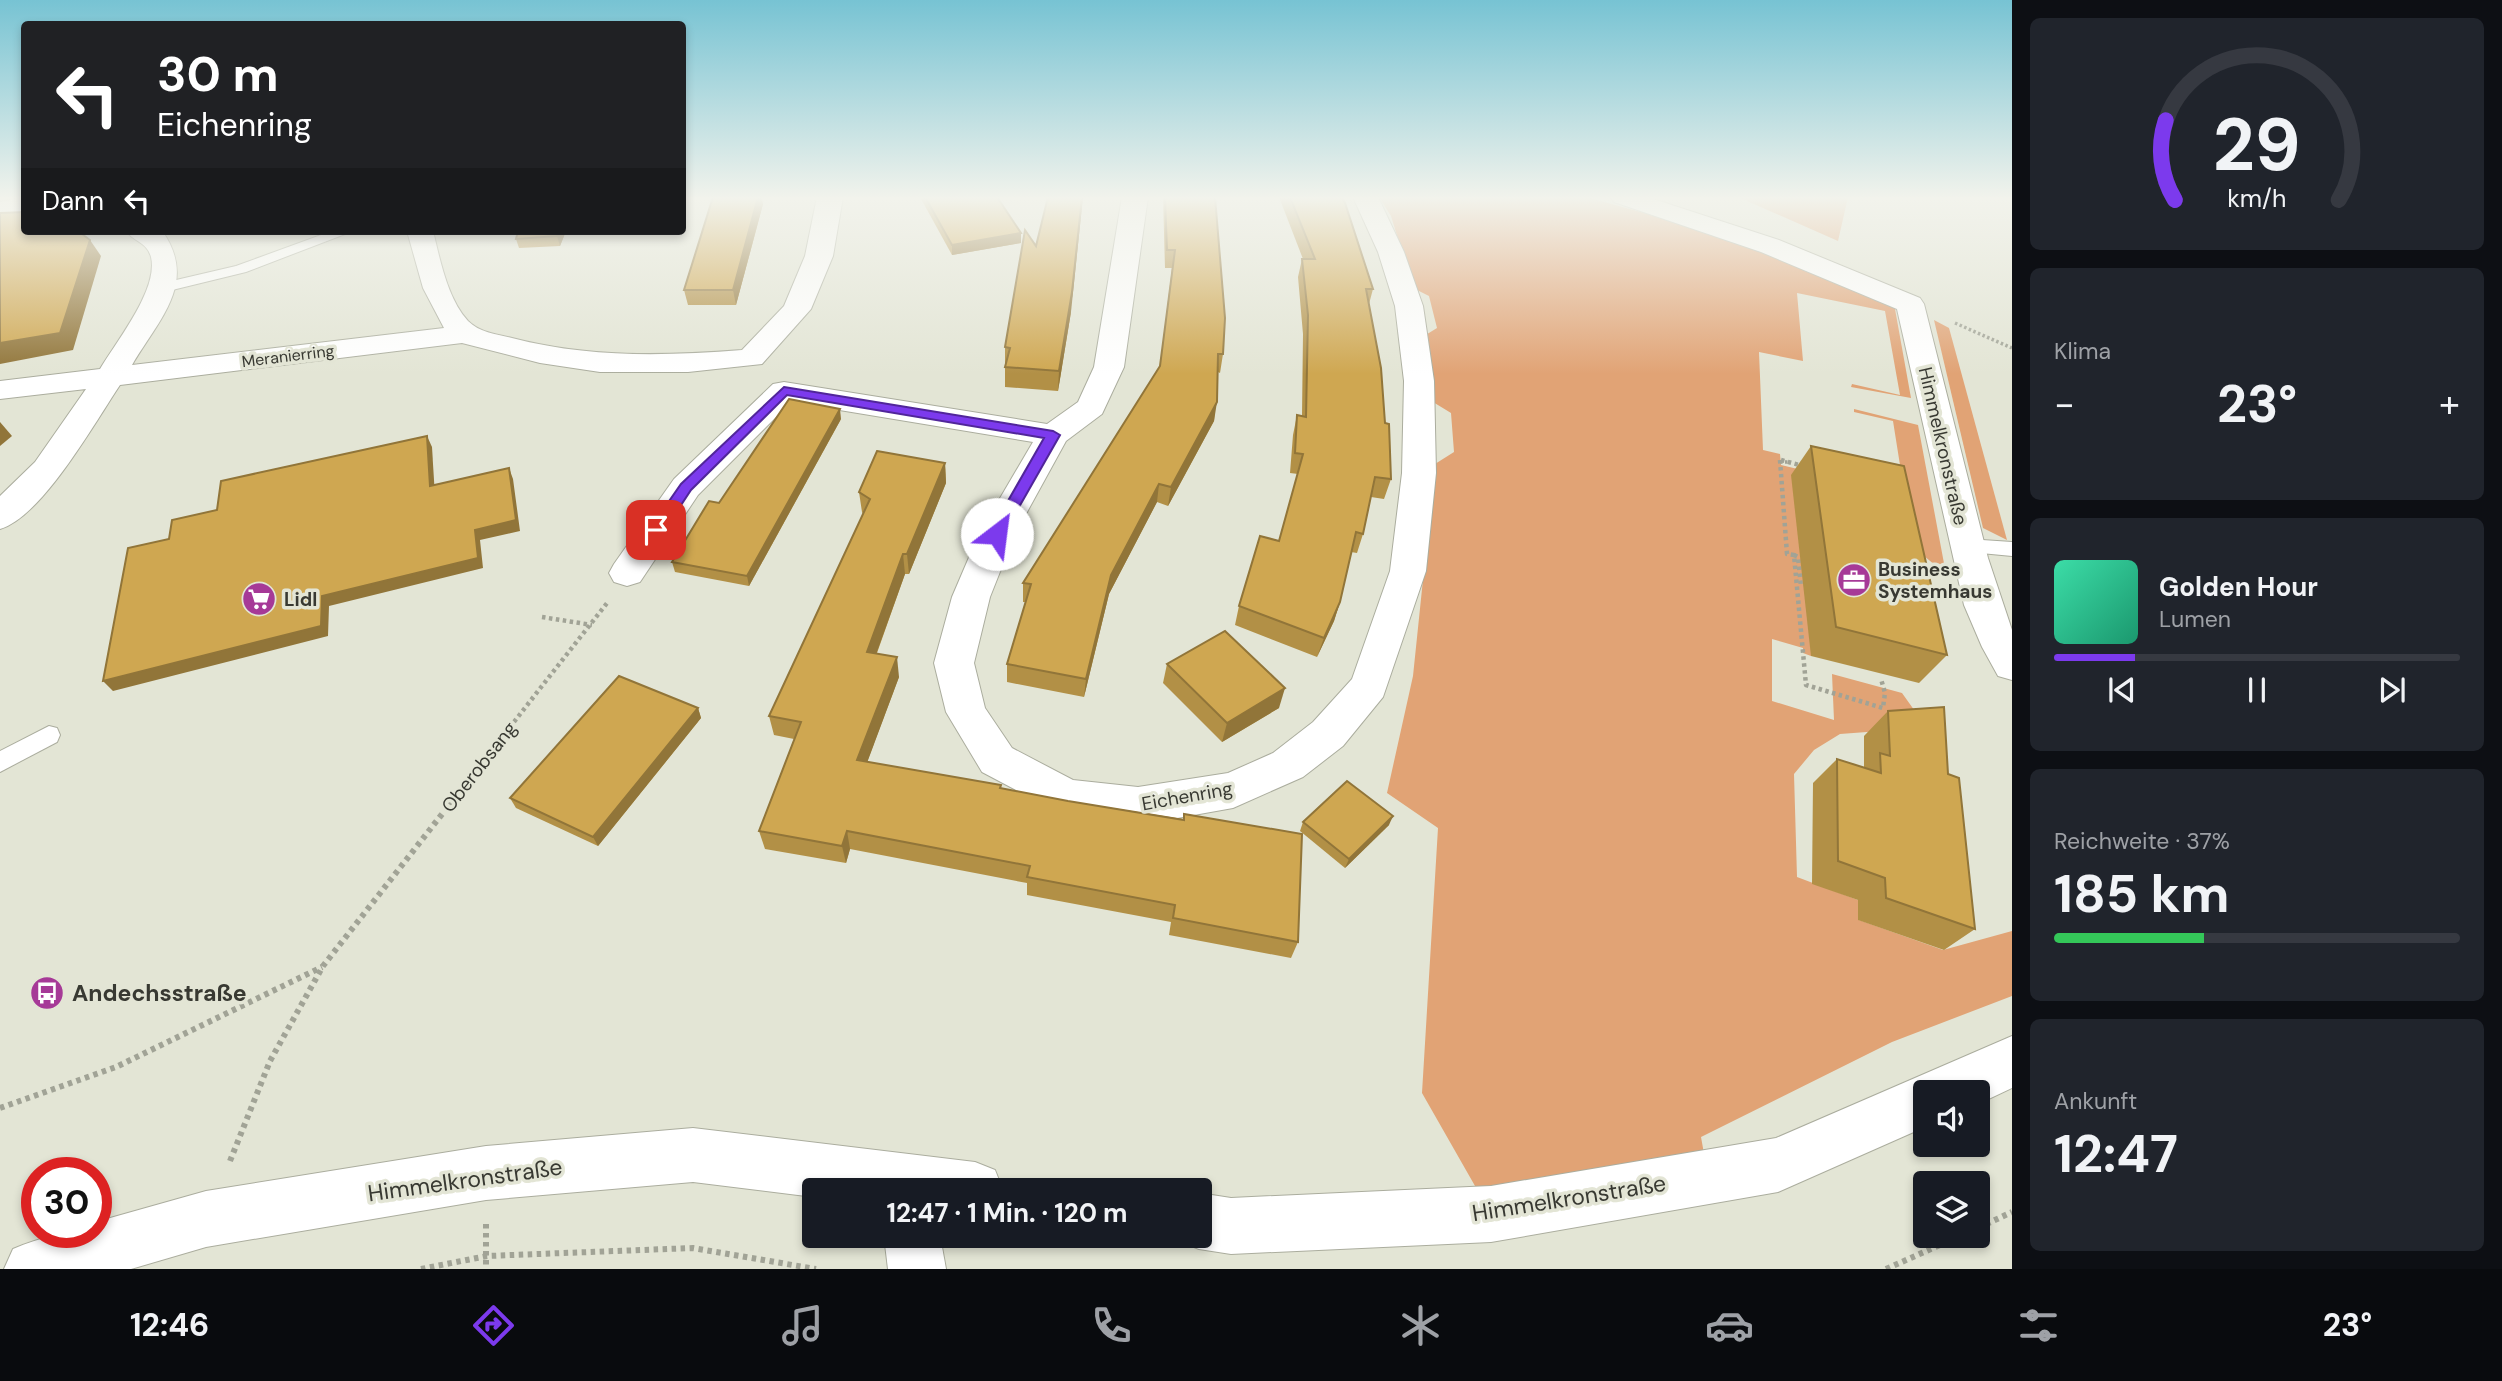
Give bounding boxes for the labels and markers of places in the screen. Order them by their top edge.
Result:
pin [626,500,686,560]
place label: Business Systemhaus [1878,557,1992,604]
office icon: Business Systemhaus [1835,561,1873,599]
supermarket icon: Lidl [240,580,278,618]
place label: Lidl [284,587,317,612]
bus stop icon: Andechsstraße [28,974,66,1012]
place label: Andechsstraße [72,978,247,1008]

